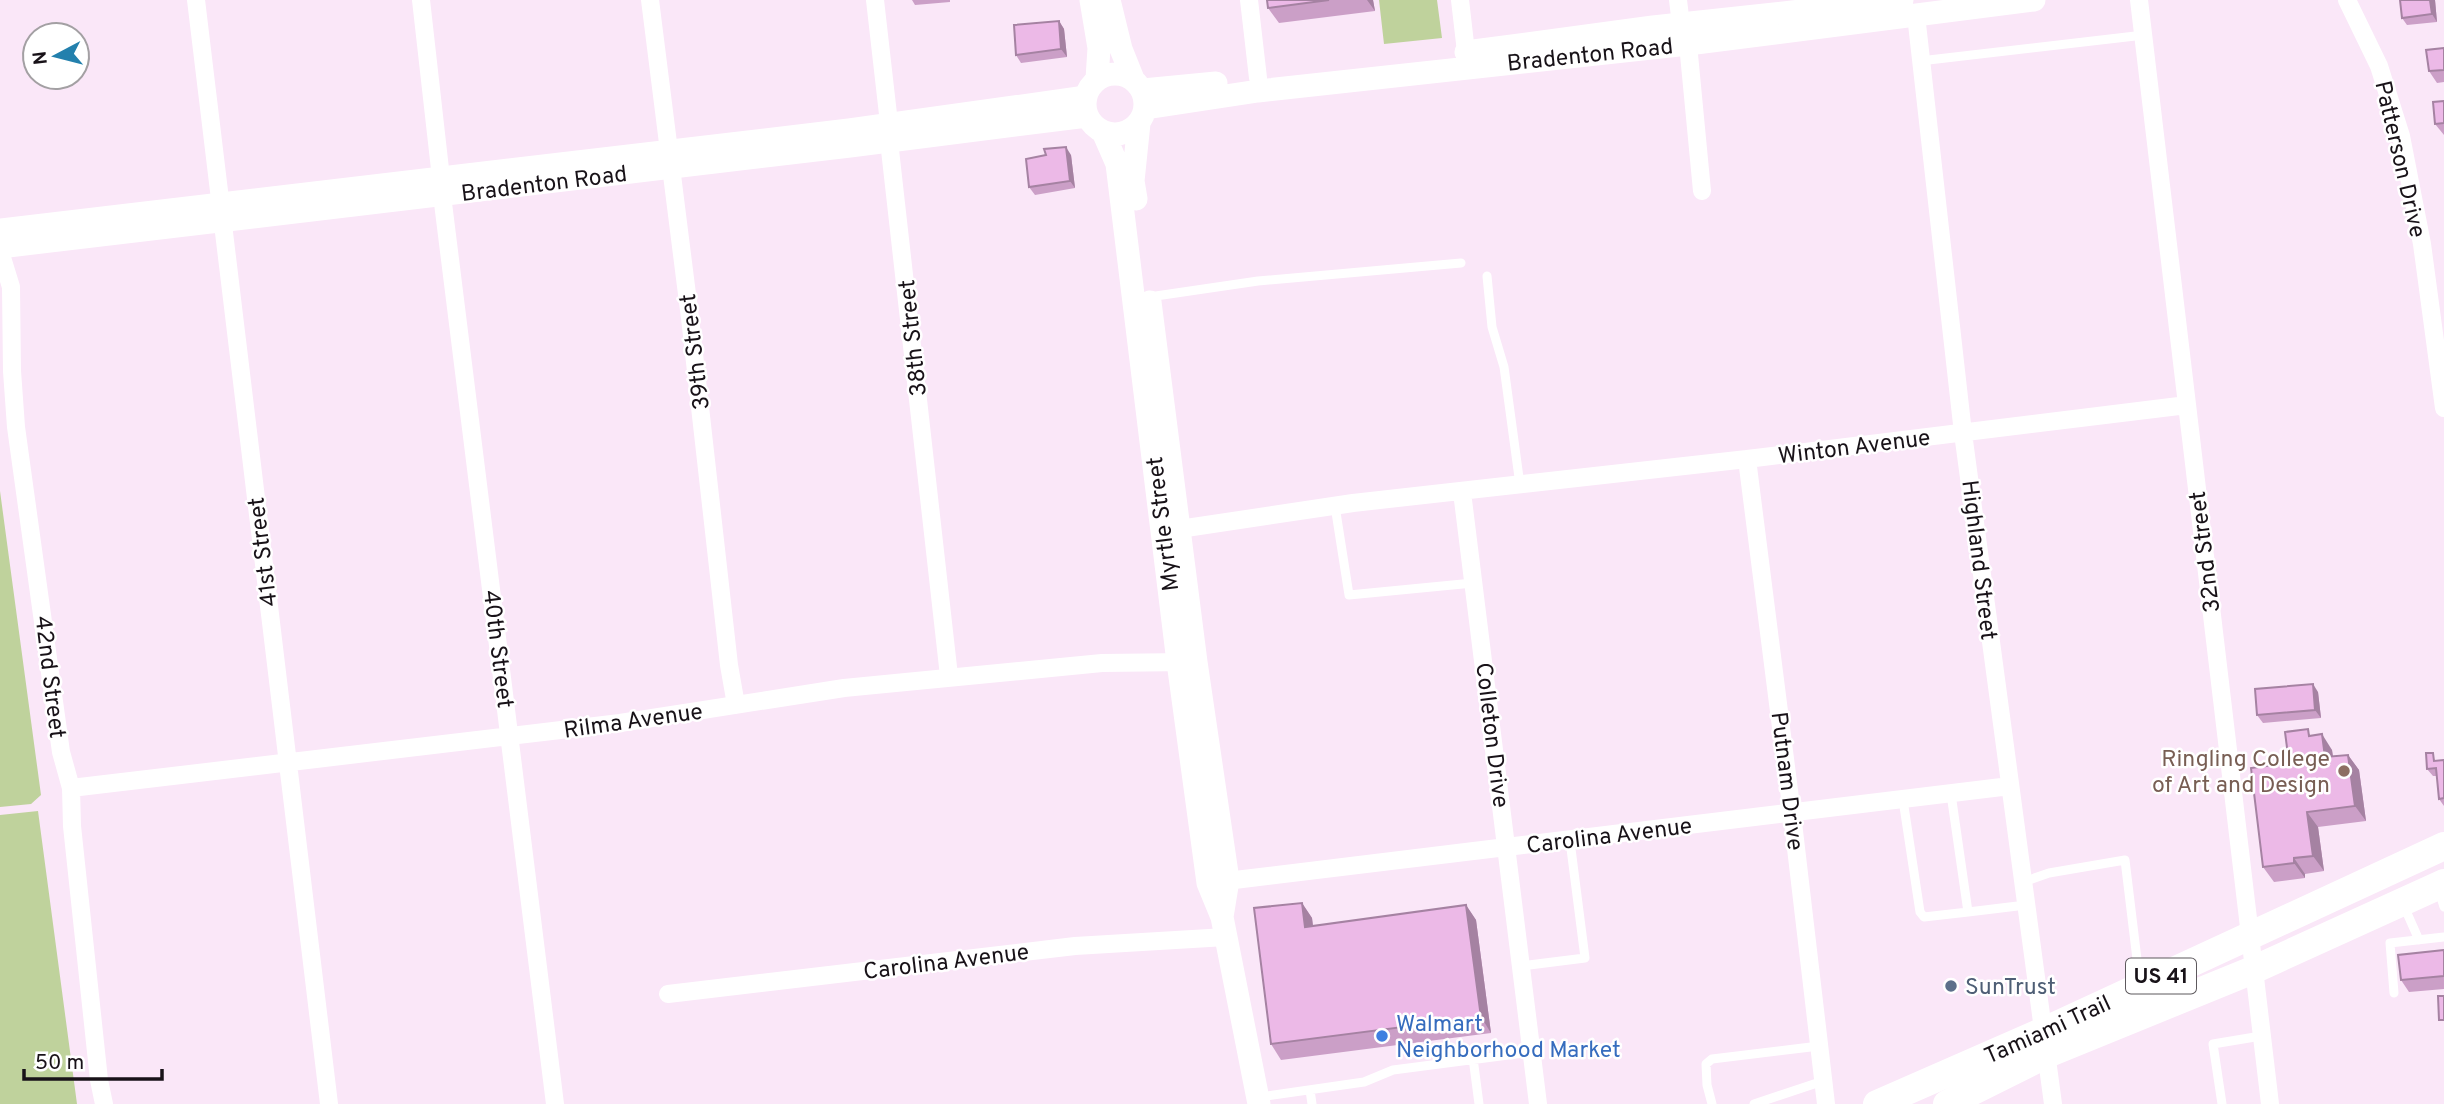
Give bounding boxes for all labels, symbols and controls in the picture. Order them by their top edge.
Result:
north arrow [21,21,91,91]
street label: Bradenton Road [1506,33,1675,80]
text: N [28,50,54,66]
street label: Patterson Drive [2366,78,2431,241]
street label: Bradenton Road [460,161,629,210]
street label: 38th Street [894,278,935,398]
street label: 39th Street [675,292,718,412]
street label: Winton Avenue [1776,425,1932,472]
street label: Myrtle Street [1142,455,1187,593]
street label: Highland Street [1953,479,2002,642]
street label: 32nd Street [2185,489,2228,614]
street label: 41st Street [243,495,286,608]
street label: 40th Street [475,588,518,710]
street label: 42nd Street [27,614,70,740]
street label: Colleton Drive [1467,661,1514,810]
street label: Rilma Avenue [562,698,705,747]
street label: Putnam Drive [1763,710,1808,852]
place label: Ringling College of Art and Design [2152,746,2330,801]
marker: Ringling College of Art and Design [2336,763,2352,779]
street label: Carolina Avenue [1525,813,1694,862]
street label: Carolina Avenue [862,939,1031,988]
road number: US 41 [2126,958,2196,993]
place label: SunTrust [1965,974,2056,1003]
marker: SunTrust [1943,978,1959,994]
street label: Tamiami Trail [1980,990,2116,1072]
place label: Walmart Neighborhood Market [1396,1011,1621,1066]
marker: Walmart Neighborhood Market [1374,1028,1390,1044]
scale bar [24,1038,163,1082]
text: 50 m [35,1050,84,1077]

